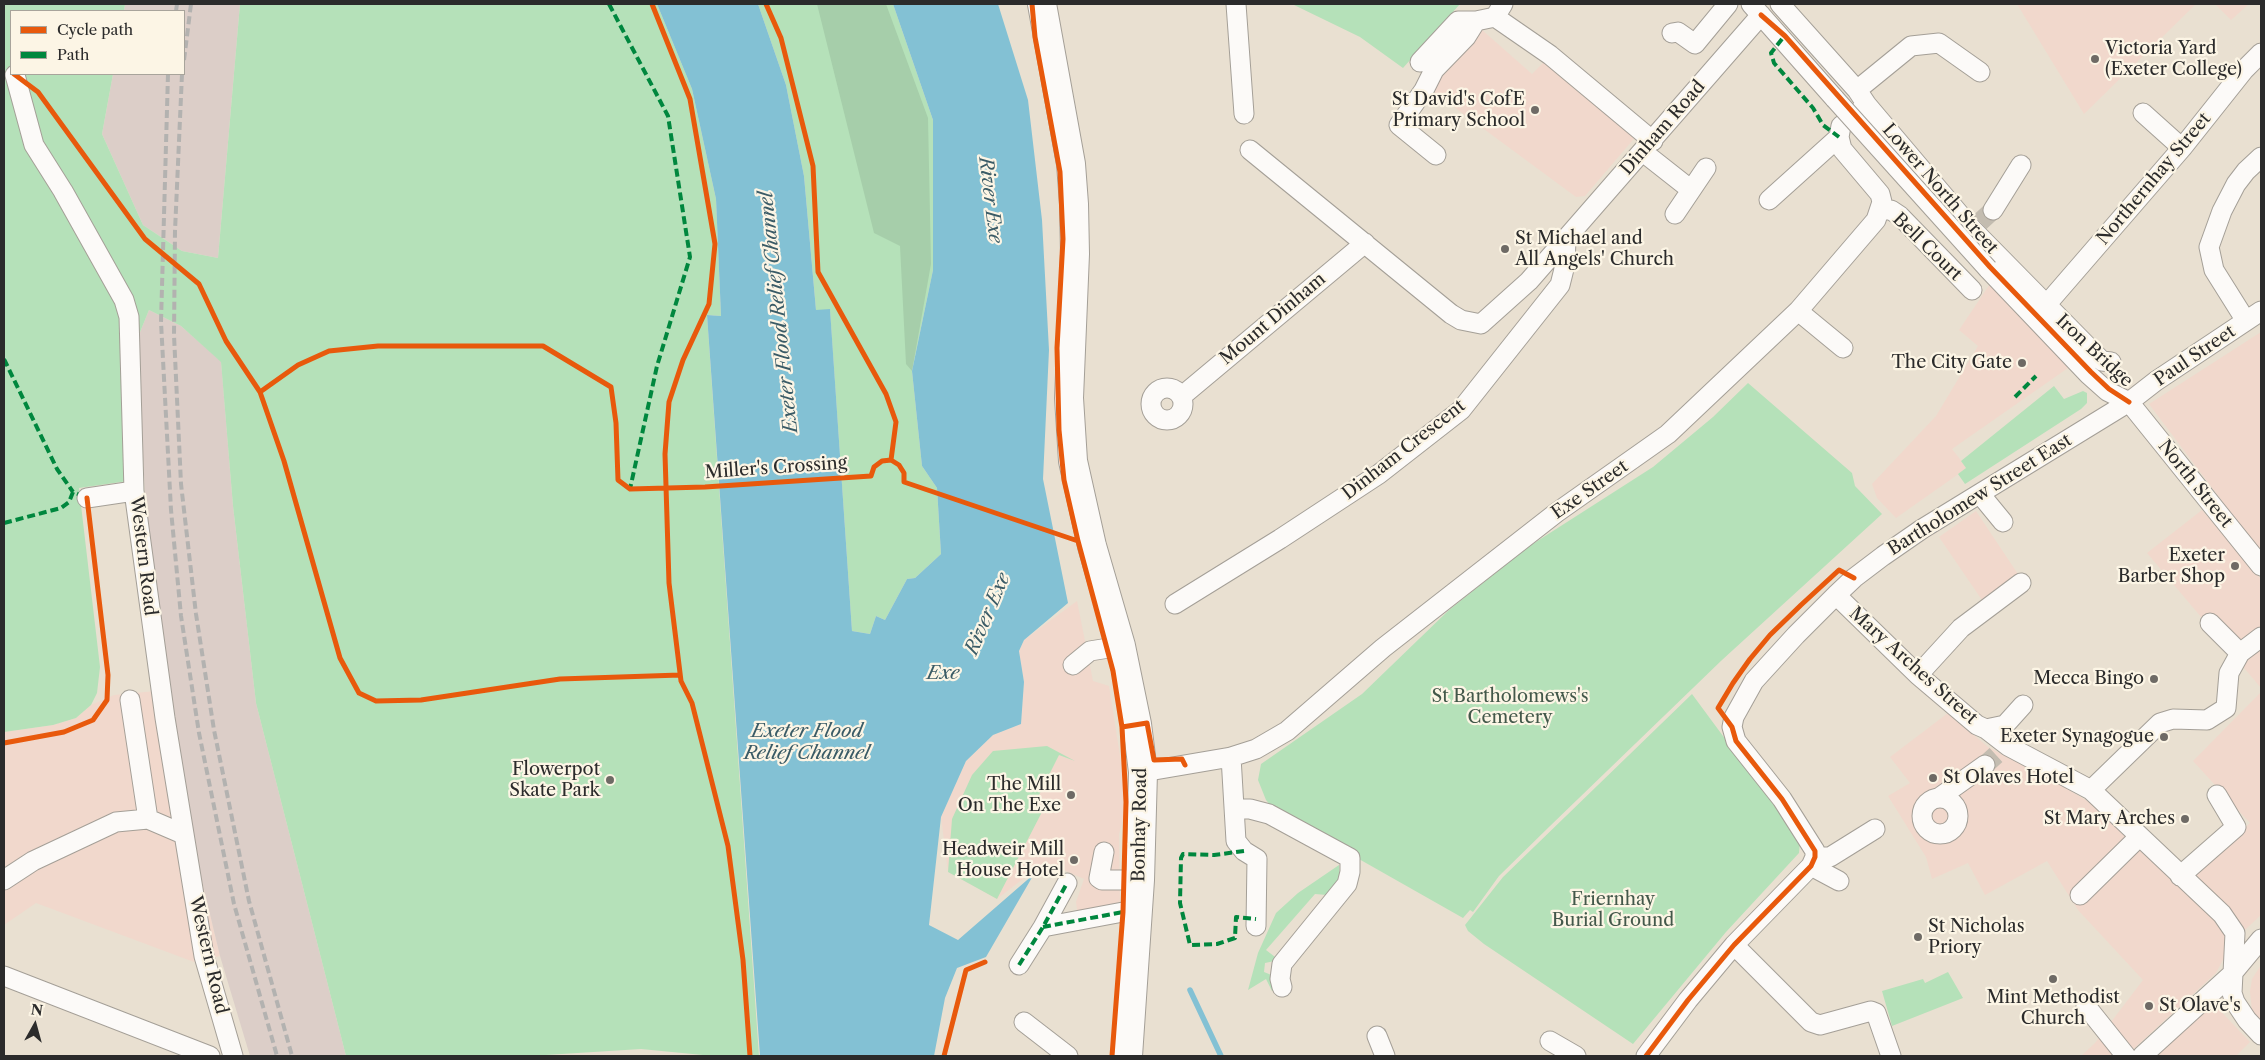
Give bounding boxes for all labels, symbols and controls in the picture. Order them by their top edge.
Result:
legend [10,10,185,75]
text: Cycle path [57,20,133,39]
place label: Victoria Yard (Exeter College) [2105,38,2242,80]
text: Path [57,45,89,64]
marker: Victoria Yard (Exeter College) [2089,53,2101,65]
street label: Dinham Road [1616,76,1710,180]
place label: St David's CofE Primary School [1392,89,1525,132]
marker: St David's CofE Primary School [1529,104,1541,116]
street label: Northernhay Street [2092,109,2216,249]
street label: Lower North Street [1878,119,2002,259]
water label: River Exe [973,156,1007,244]
water label: Exeter Flood Relief Channel [755,190,803,434]
street label: Bell Court [1888,209,1966,285]
place label: St Michael and All Angels' Church [1515,228,1674,270]
marker: St Michael and All Angels' Church [1499,243,1511,255]
street label: Mount Dinham [1216,269,1330,369]
street label: Iron Bridge [2051,310,2137,392]
street label: Paul Street [2150,321,2240,391]
place label: The City Gate [1891,352,2012,374]
marker: The City Gate [2016,357,2028,369]
street label: Dinham Crescent [1338,395,1470,505]
street label: Bartholomew Street East [1884,429,2076,561]
street label: North Street [2153,436,2237,532]
street label: Miller's Crossing [704,452,848,484]
street label: Exe Street [1548,456,1632,524]
street label: Western Road [125,495,161,617]
place label: Exeter Barber Shop [2118,545,2225,588]
marker: Exeter Barber Shop [2229,560,2241,572]
water label: River Exe [961,570,1015,658]
street label: Mary Arches Street [1844,603,1982,729]
water label: Exe [927,663,959,685]
place label: Mecca Bingo [2033,668,2144,690]
marker: Mecca Bingo [2148,673,2160,685]
park label: St Bartholomews's Cemetery [1431,686,1589,729]
water label: Exeter Flood Relief Channel [744,721,870,765]
place label: Exeter Synagogue [2000,726,2154,748]
marker: Exeter Synagogue [2158,731,2170,743]
place label: Flowerpot Skate Park [509,759,600,802]
place label: St Olaves Hotel [1943,767,2074,789]
street label: Bonhay Road [1128,768,1152,882]
marker: St Olaves Hotel [1927,772,1939,784]
marker: Flowerpot Skate Park [604,774,616,786]
place label: The Mill On The Exe [958,774,1061,816]
marker: The Mill On The Exe [1065,789,1077,801]
place label: St Mary Arches [2044,808,2175,830]
marker: St Mary Arches [2179,813,2191,825]
place label: Headweir Mill House Hotel [942,839,1064,882]
marker: Headweir Mill House Hotel [1068,854,1080,866]
park label: Friernhay Burial Ground [1552,889,1674,932]
street label: Western Road [184,894,232,1016]
place label: St Nicholas Priory [1928,916,2025,959]
marker: St Nicholas Priory [1912,931,1924,943]
marker: Mint Methodist Church [2047,973,2059,985]
place label: Mint Methodist Church [1986,987,2120,1030]
place label: St Olave's [2159,995,2241,1017]
north arrow [10,1000,60,1050]
text: N [30,1000,44,1020]
marker: St Olave's [2143,1000,2155,1012]

